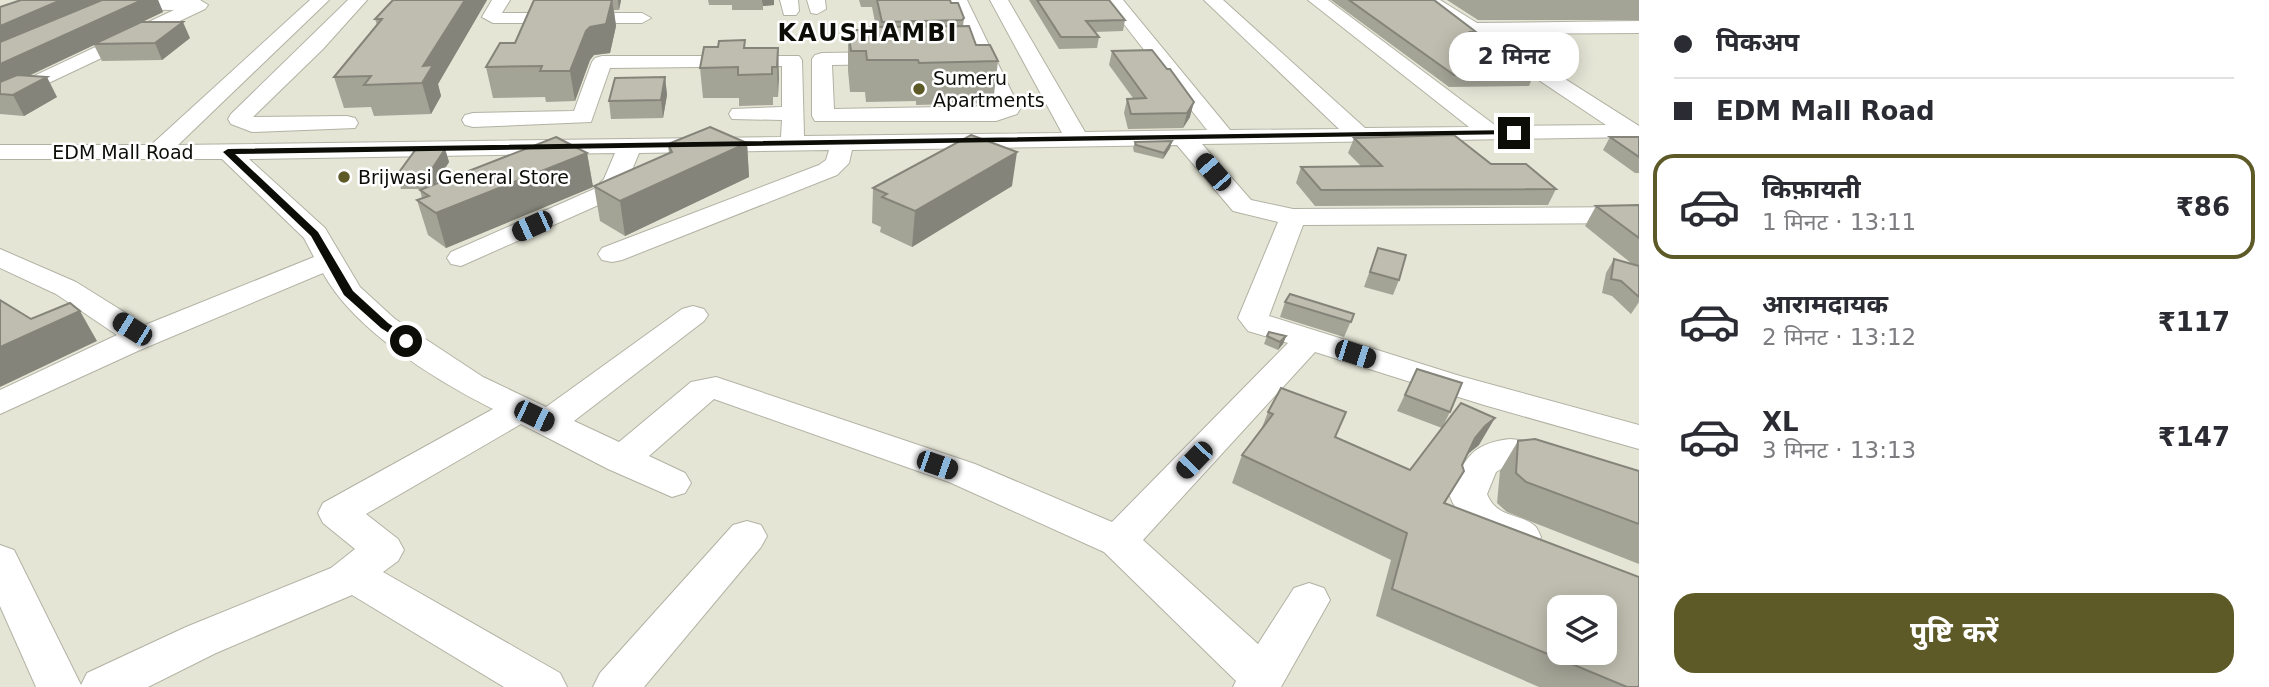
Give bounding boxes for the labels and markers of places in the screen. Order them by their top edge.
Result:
place label: Sumeru Apartments [933,67,1045,111]
marker: Sumeru Apartments [911,81,927,97]
place label: Brijwasi General Store [358,166,569,188]
marker: Brijwasi General Store [336,169,352,185]

